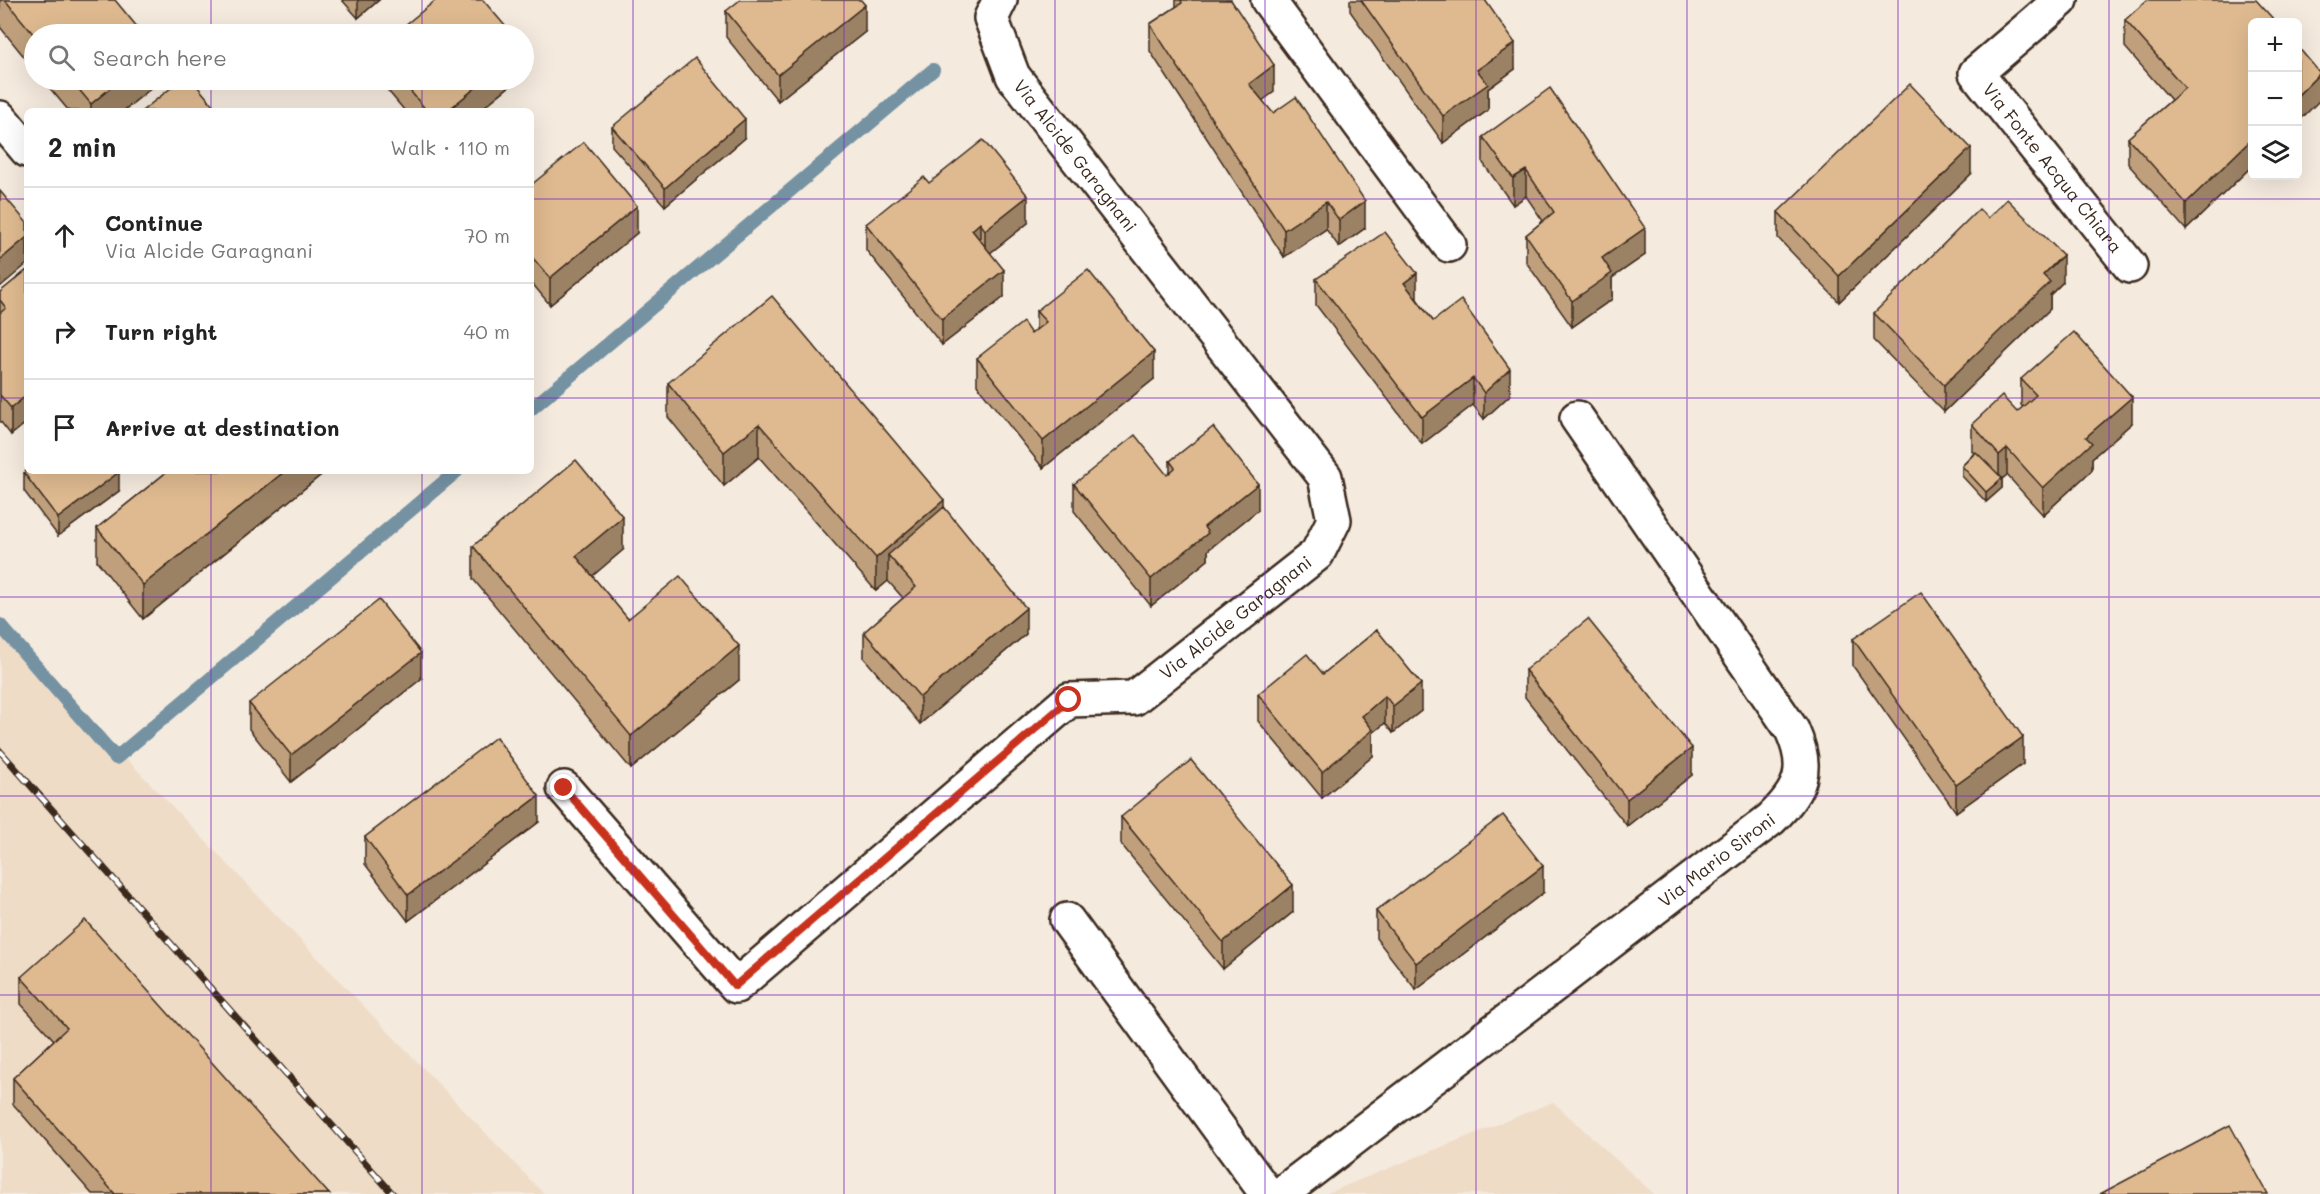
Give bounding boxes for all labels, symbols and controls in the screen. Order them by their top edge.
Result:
map controls [2248,18,2302,180]
button: + [2248,18,2302,72]
search box [24,24,534,90]
icon: search [45,41,78,74]
text: Search here [93,43,227,72]
button: − [2248,72,2302,126]
street label: Via Alcide Garagnani [1009,74,1143,237]
street label: Via Fonte Acqua Chiara [1978,78,2128,258]
button: layers [2248,126,2302,180]
text: 2 min [48,130,116,164]
text: Walk · 110 m [390,134,510,160]
text: Continue [105,208,203,237]
icon: ahead [48,219,81,252]
text: 70 m [464,222,510,248]
text: Via Alcide Garagnani [105,237,313,263]
icon: right [48,315,81,348]
text: Turn right [105,317,217,346]
text: 40 m [464,318,510,344]
icon: arrive [48,411,81,444]
text: Arrive at destination [105,413,340,442]
street label: Via Alcide Garagnani [1154,550,1316,684]
route start [1055,686,1081,712]
route end [550,774,576,800]
street label: Via Mario Sironi [1653,807,1780,912]

